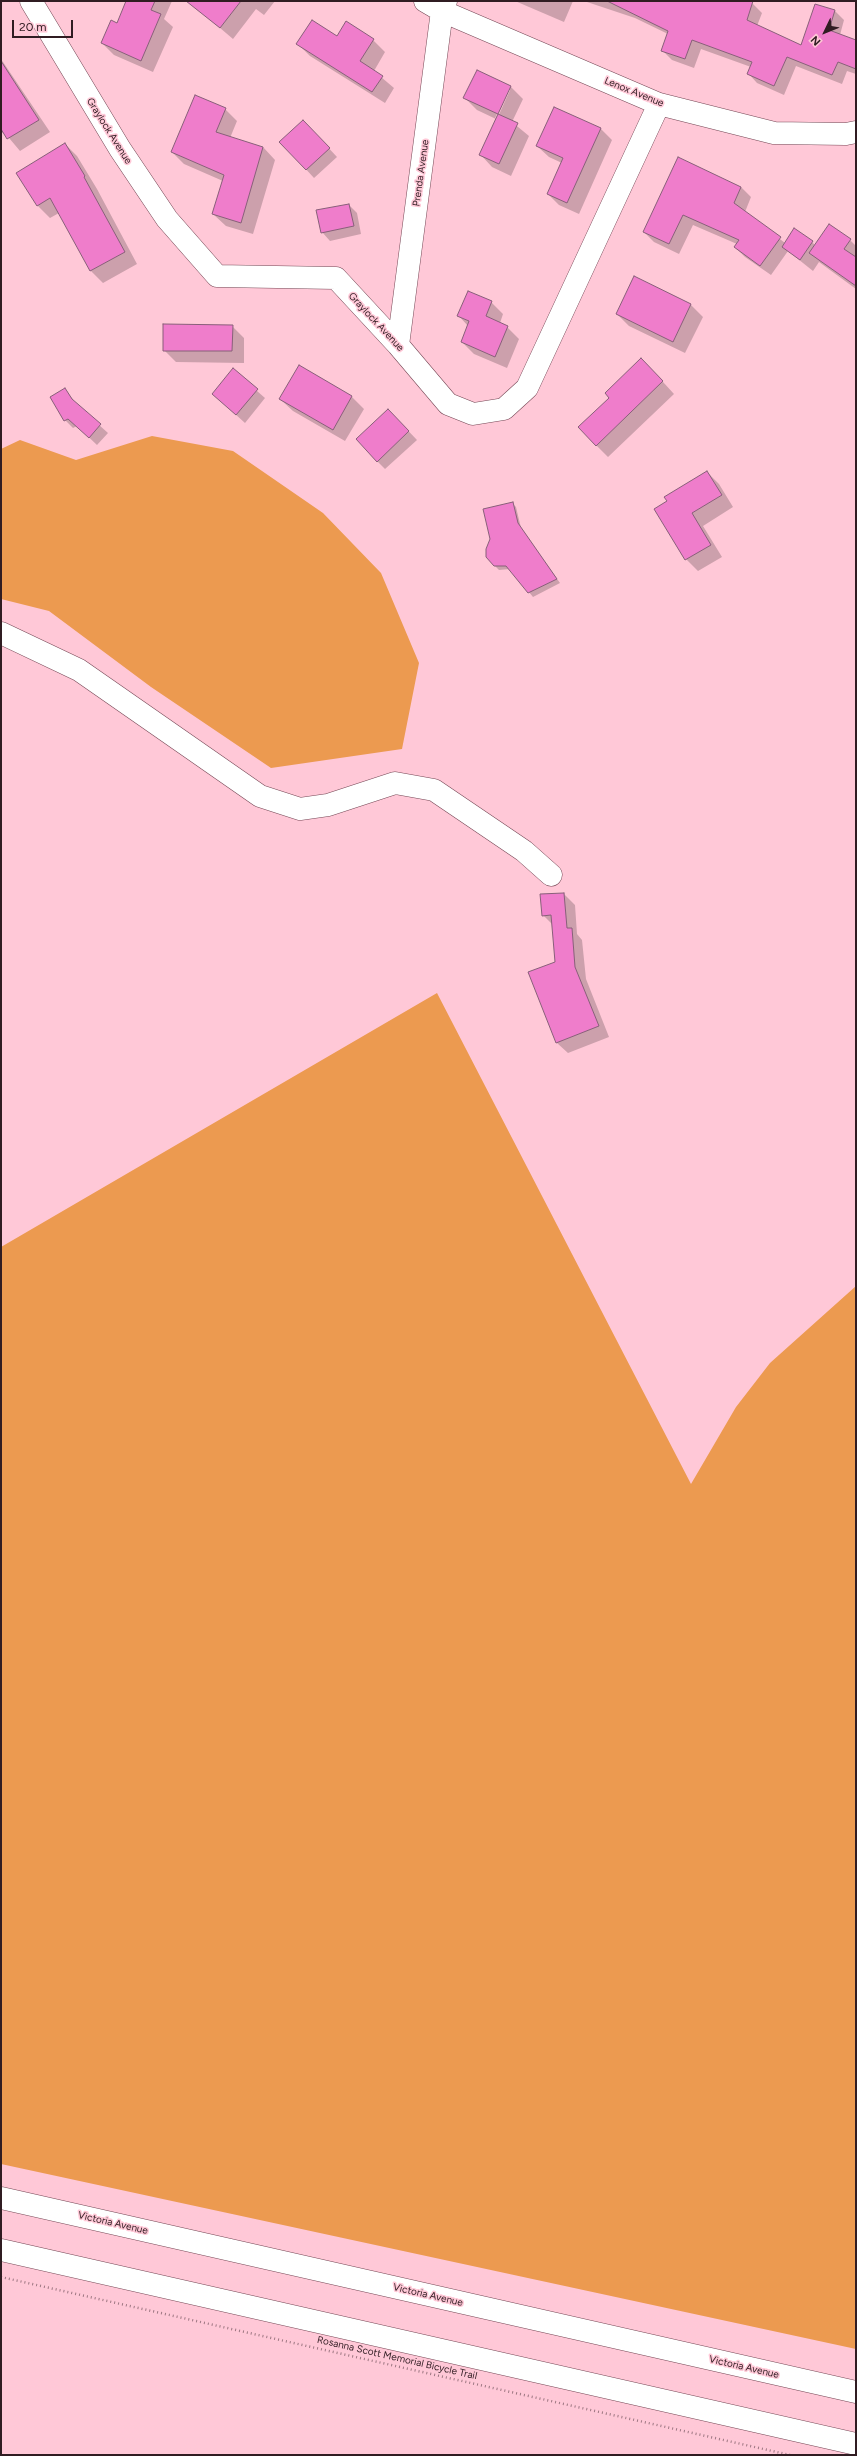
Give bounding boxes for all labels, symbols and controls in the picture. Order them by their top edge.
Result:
scale bar [14,12,75,38]
north arrow [805,12,845,52]
text: 20 m [19,20,47,34]
text: N [808,33,824,48]
street label: Lenox Avenue [603,75,665,109]
street label: Graylock Avenue [84,96,134,166]
street label: Prenda Avenue [410,139,432,207]
street label: Graylock Avenue [346,290,406,354]
street label: Victoria Avenue [77,2209,149,2237]
street label: Victoria Avenue [392,2281,464,2309]
street label: Rosanna Scott Memorial Bicycle Trail [316,2334,478,2382]
street label: Victoria Avenue [708,2353,780,2381]

